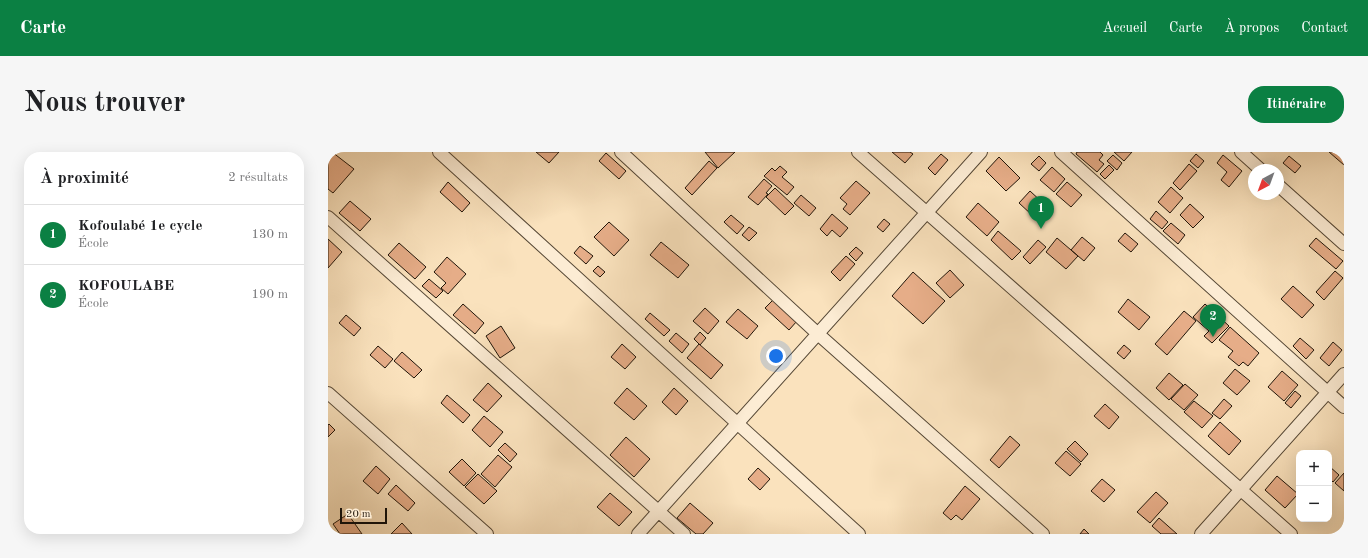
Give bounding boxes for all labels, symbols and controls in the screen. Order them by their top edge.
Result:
text: Carte [20,19,66,38]
text: Accueil [1103,21,1147,35]
text: Carte [1169,21,1202,35]
text: À propos [1224,21,1279,35]
text: Contact [1301,21,1348,35]
button: Itinéraire [1248,86,1344,123]
text: Nous trouver [24,90,185,118]
north arrow [1248,164,1284,200]
text: À proximité [40,170,129,187]
text: 2 résultats [228,171,288,184]
pin: 1 [1028,196,1054,229]
text: Kofoulabé 1e cycle [78,219,202,234]
text: 1 [49,228,57,241]
text: 130 m [251,228,288,241]
text: École [78,237,109,250]
text: KOFOULABE [78,279,174,294]
text: 2 [49,288,57,301]
text: 190 m [251,288,288,301]
text: École [78,297,109,310]
pin: 2 [1200,304,1226,337]
your location [766,346,786,366]
map controls [1296,450,1332,522]
button: + [1296,450,1332,486]
button: − [1296,486,1332,522]
scale bar [340,506,387,525]
text: 20 m [346,509,371,520]

